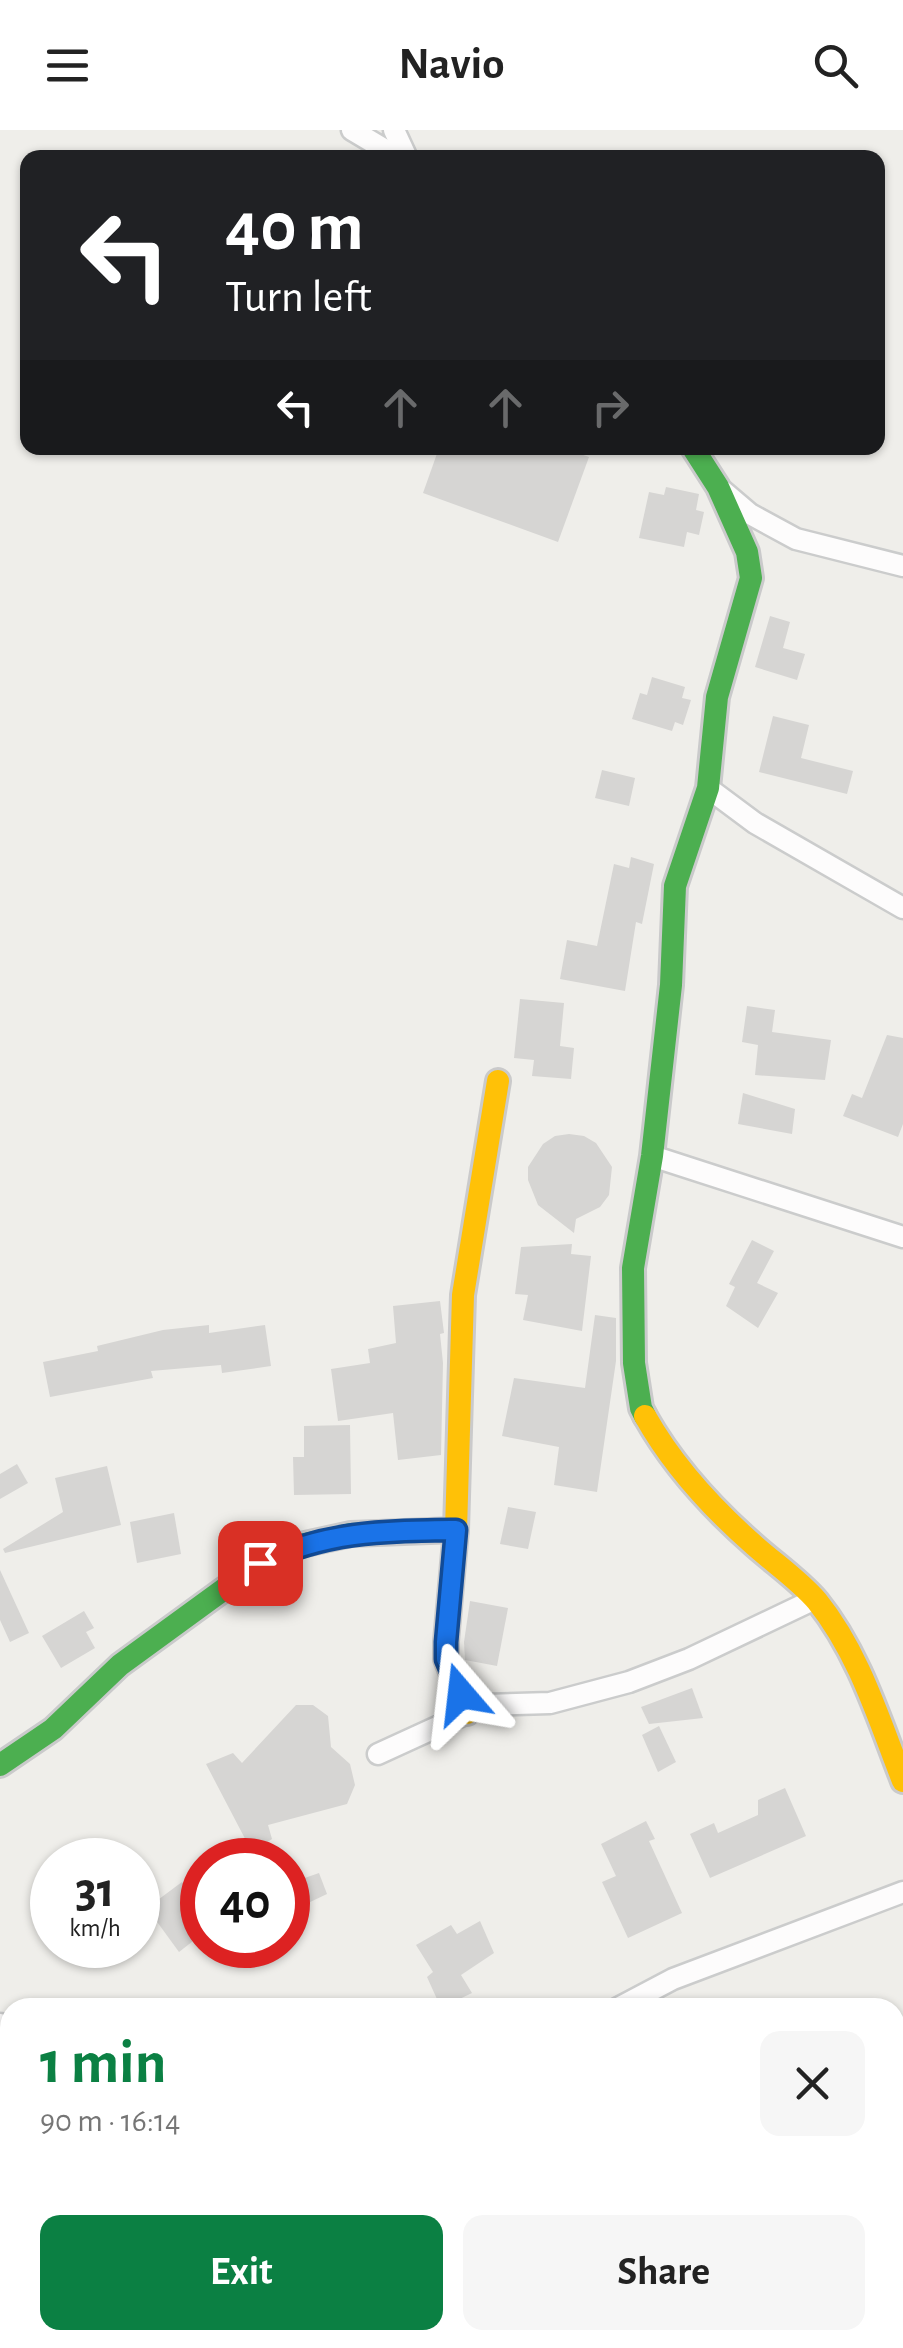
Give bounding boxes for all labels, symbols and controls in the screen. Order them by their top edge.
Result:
icon: menu [40,38,95,93]
icon: search [808,38,863,93]
text: Navio [399,42,504,87]
icon: left [60,190,190,320]
text: 40 m [225,193,364,263]
text: Turn left [225,275,372,320]
icon: left [268,380,323,435]
icon: ahead [373,380,428,435]
icon: ahead [478,380,533,435]
icon: right [583,380,638,435]
pin [218,1521,303,1606]
icon: arrive [233,1536,288,1591]
position arrow [409,1642,513,1746]
speed limit sign: 40 [180,1838,310,1968]
text: 31 [75,1866,115,1916]
text: km/h [69,1916,121,1941]
button: close [760,2031,865,2136]
text: 1 min [40,2034,166,2094]
text: 90 m · 16:14 [40,2105,180,2137]
button: Exit [40,2215,443,2330]
button: Share [463,2215,865,2330]

